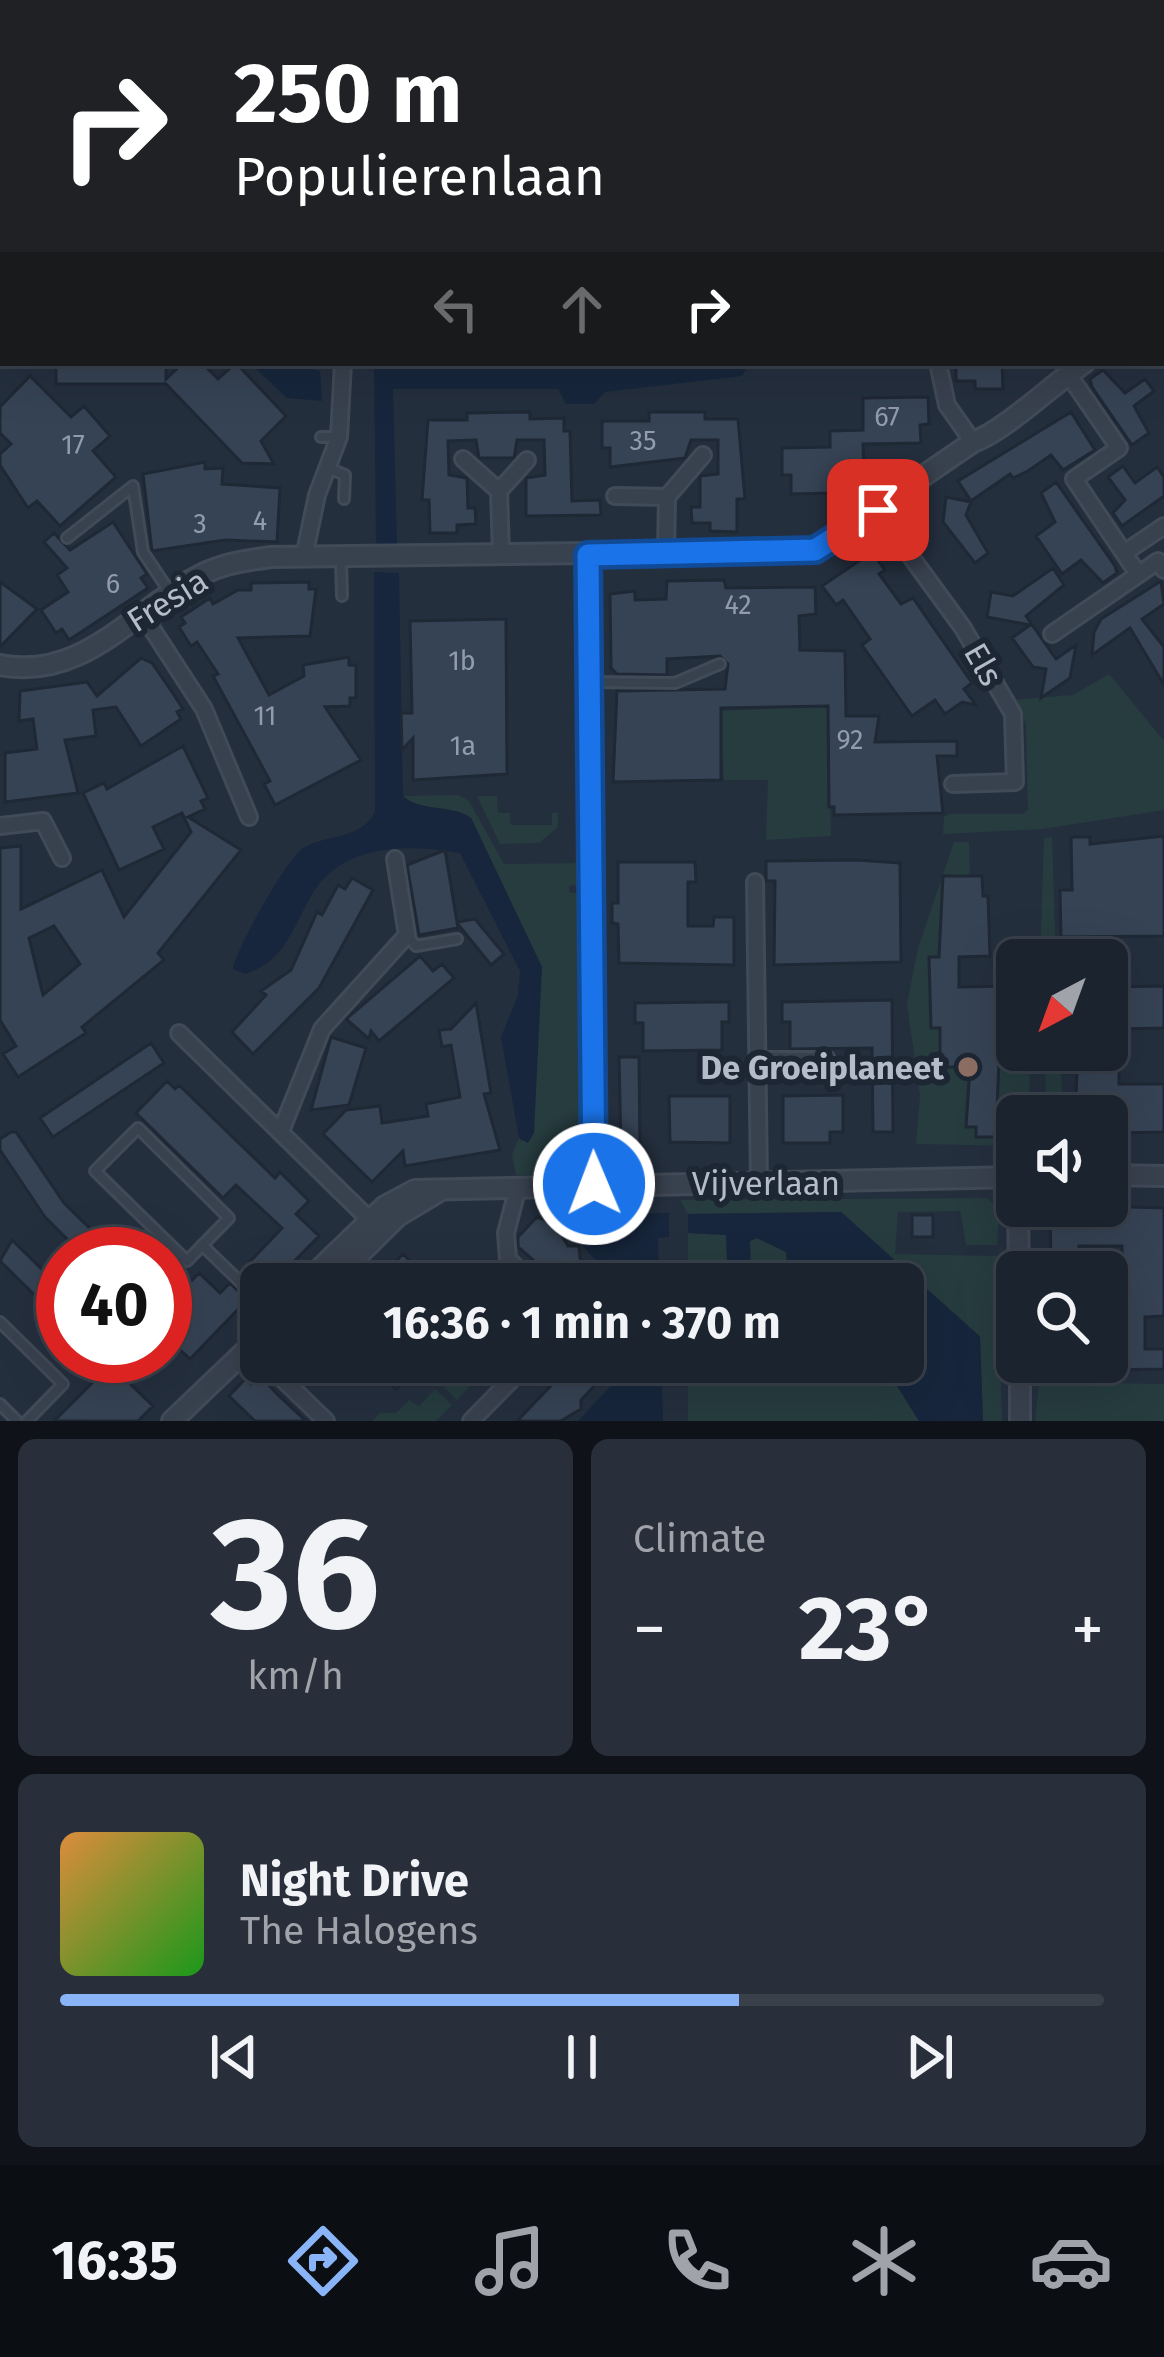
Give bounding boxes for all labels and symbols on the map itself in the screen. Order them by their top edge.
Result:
house number: 67 [874,401,900,433]
house number: 35 [630,425,657,457]
house number: 17 [61,429,85,461]
pin [827,459,929,561]
house number: 4 [253,505,267,537]
house number: 3 [193,508,207,540]
street label: Fresia [120,561,215,641]
house number: 6 [106,568,120,600]
house number: 42 [724,589,752,621]
street label: Els [955,636,1011,693]
house number: 1b [448,645,476,677]
house number: 11 [253,700,277,732]
house number: 92 [837,724,863,756]
house number: 1a [450,730,476,762]
north arrow [996,939,1128,1071]
place label: De Groeiplaneet [701,1048,945,1088]
marker: De Groeiplaneet [955,1054,981,1080]
position arrow [531,1121,657,1247]
street label: Vijverlaan [692,1164,840,1204]
speed limit sign: 40 [36,1227,192,1383]

